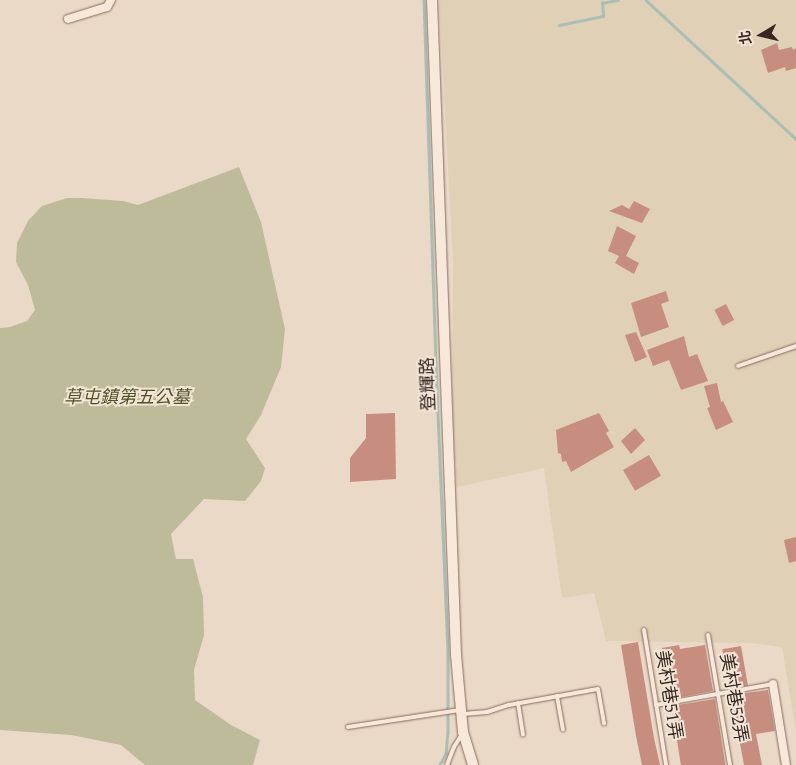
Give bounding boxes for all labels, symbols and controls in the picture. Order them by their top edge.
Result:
north arrow [736,10,786,60]
text: 北 [734,29,757,46]
street label: 登輝路 [417,357,441,411]
park label: 草屯鎮第五公墓 [64,387,190,409]
street label: 美村巷51弄 [650,649,686,741]
street label: 美村巷52弄 [715,652,751,744]

